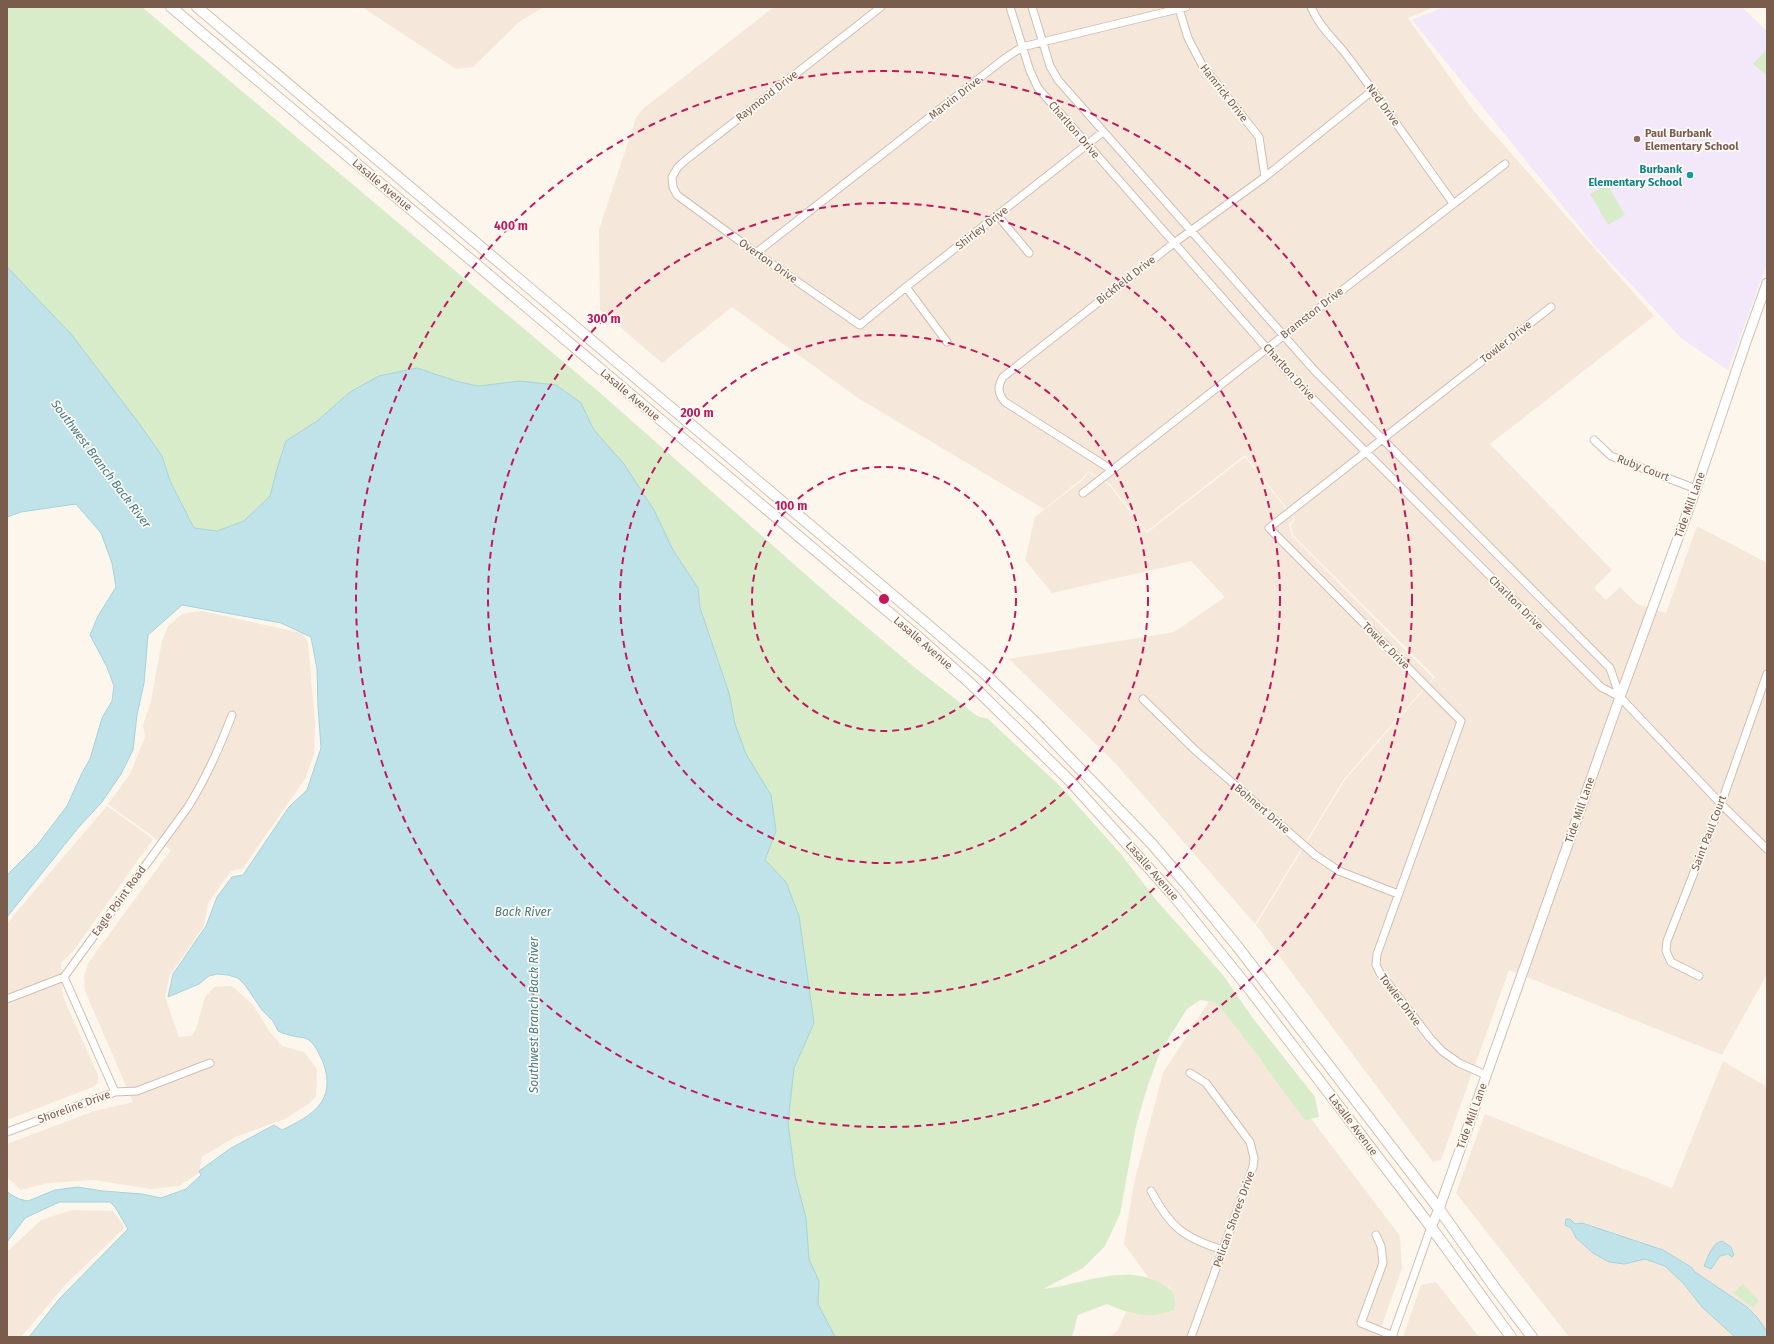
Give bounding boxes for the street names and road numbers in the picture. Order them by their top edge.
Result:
street label: Hamrick Drive [1197,61,1251,125]
street label: Raymond Drive [733,68,801,124]
street label: Marvin Drive [926,74,984,122]
street label: Ned Drive [1363,81,1403,129]
street label: Charlton Drive [1046,99,1102,161]
street label: Lasalle Avenue [349,156,415,214]
street label: Shirley Drive [953,203,1011,253]
street label: Overton Drive [736,236,800,286]
street label: Bickfield Drive [1094,253,1158,307]
street label: Bramston Drive [1278,284,1346,342]
street label: Towler Drive [1478,318,1534,366]
street label: Charlton Drive [1260,341,1318,403]
street label: Lasalle Avenue [597,366,663,424]
street label: Ruby Court [1615,452,1671,484]
street label: Tide Mill Lane [1672,470,1708,540]
street label: Charlton Drive [1486,573,1546,633]
street label: Lasalle Avenue [891,614,955,672]
street label: Towler Drive [1360,620,1412,672]
street label: Tide Mill Lane [1563,775,1597,845]
street label: Bohnert Drive [1232,781,1292,837]
street label: Saint Paul Court [1689,793,1729,873]
street label: Lasalle Avenue [1123,839,1181,903]
street label: Eagle Point Road [89,863,149,939]
street label: Towler Drive [1376,972,1424,1028]
street label: Tide Mill Lane [1454,1081,1490,1151]
street label: Shoreline Drive [36,1088,112,1126]
street label: Lasalle Avenue [1326,1092,1380,1158]
street label: Pelican Shores Drive [1211,1169,1257,1269]

